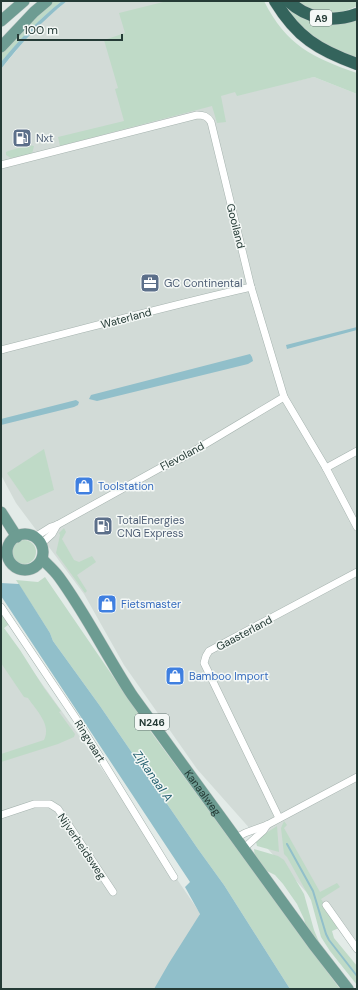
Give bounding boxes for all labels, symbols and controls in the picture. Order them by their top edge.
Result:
road number: A9 [310,10,332,26]
scale bar [18,16,122,42]
text: 100 m [24,22,58,38]
fuel station icon: Nxt [11,127,33,149]
place label: Nxt [36,131,53,145]
street label: Gooiland [224,202,248,250]
office icon: GC Continental [139,272,161,294]
place label: GC Continental [164,276,242,290]
street label: Waterland [99,304,153,332]
street label: Flevoland [157,438,207,473]
shop icon: Toolstation [73,475,95,497]
place label: Toolstation [98,479,154,493]
place label: TotalEnergies CNG Express [117,513,185,540]
fuel station icon: TotalEnergies CNG Express [92,515,114,537]
shop icon: Fietsmaster [96,593,118,615]
place label: Fietsmaster [121,597,181,611]
street label: Gaasterland [213,612,275,654]
shop icon: Bamboo Import [164,665,186,687]
place label: Bamboo Import [189,669,268,683]
road number: N246 [135,714,169,730]
street label: Ringvaart [71,717,109,765]
water label: Zijkanaal A [130,747,177,805]
street label: Kanaalweg [181,767,224,818]
street label: Nijverheidsweg [55,810,109,882]

